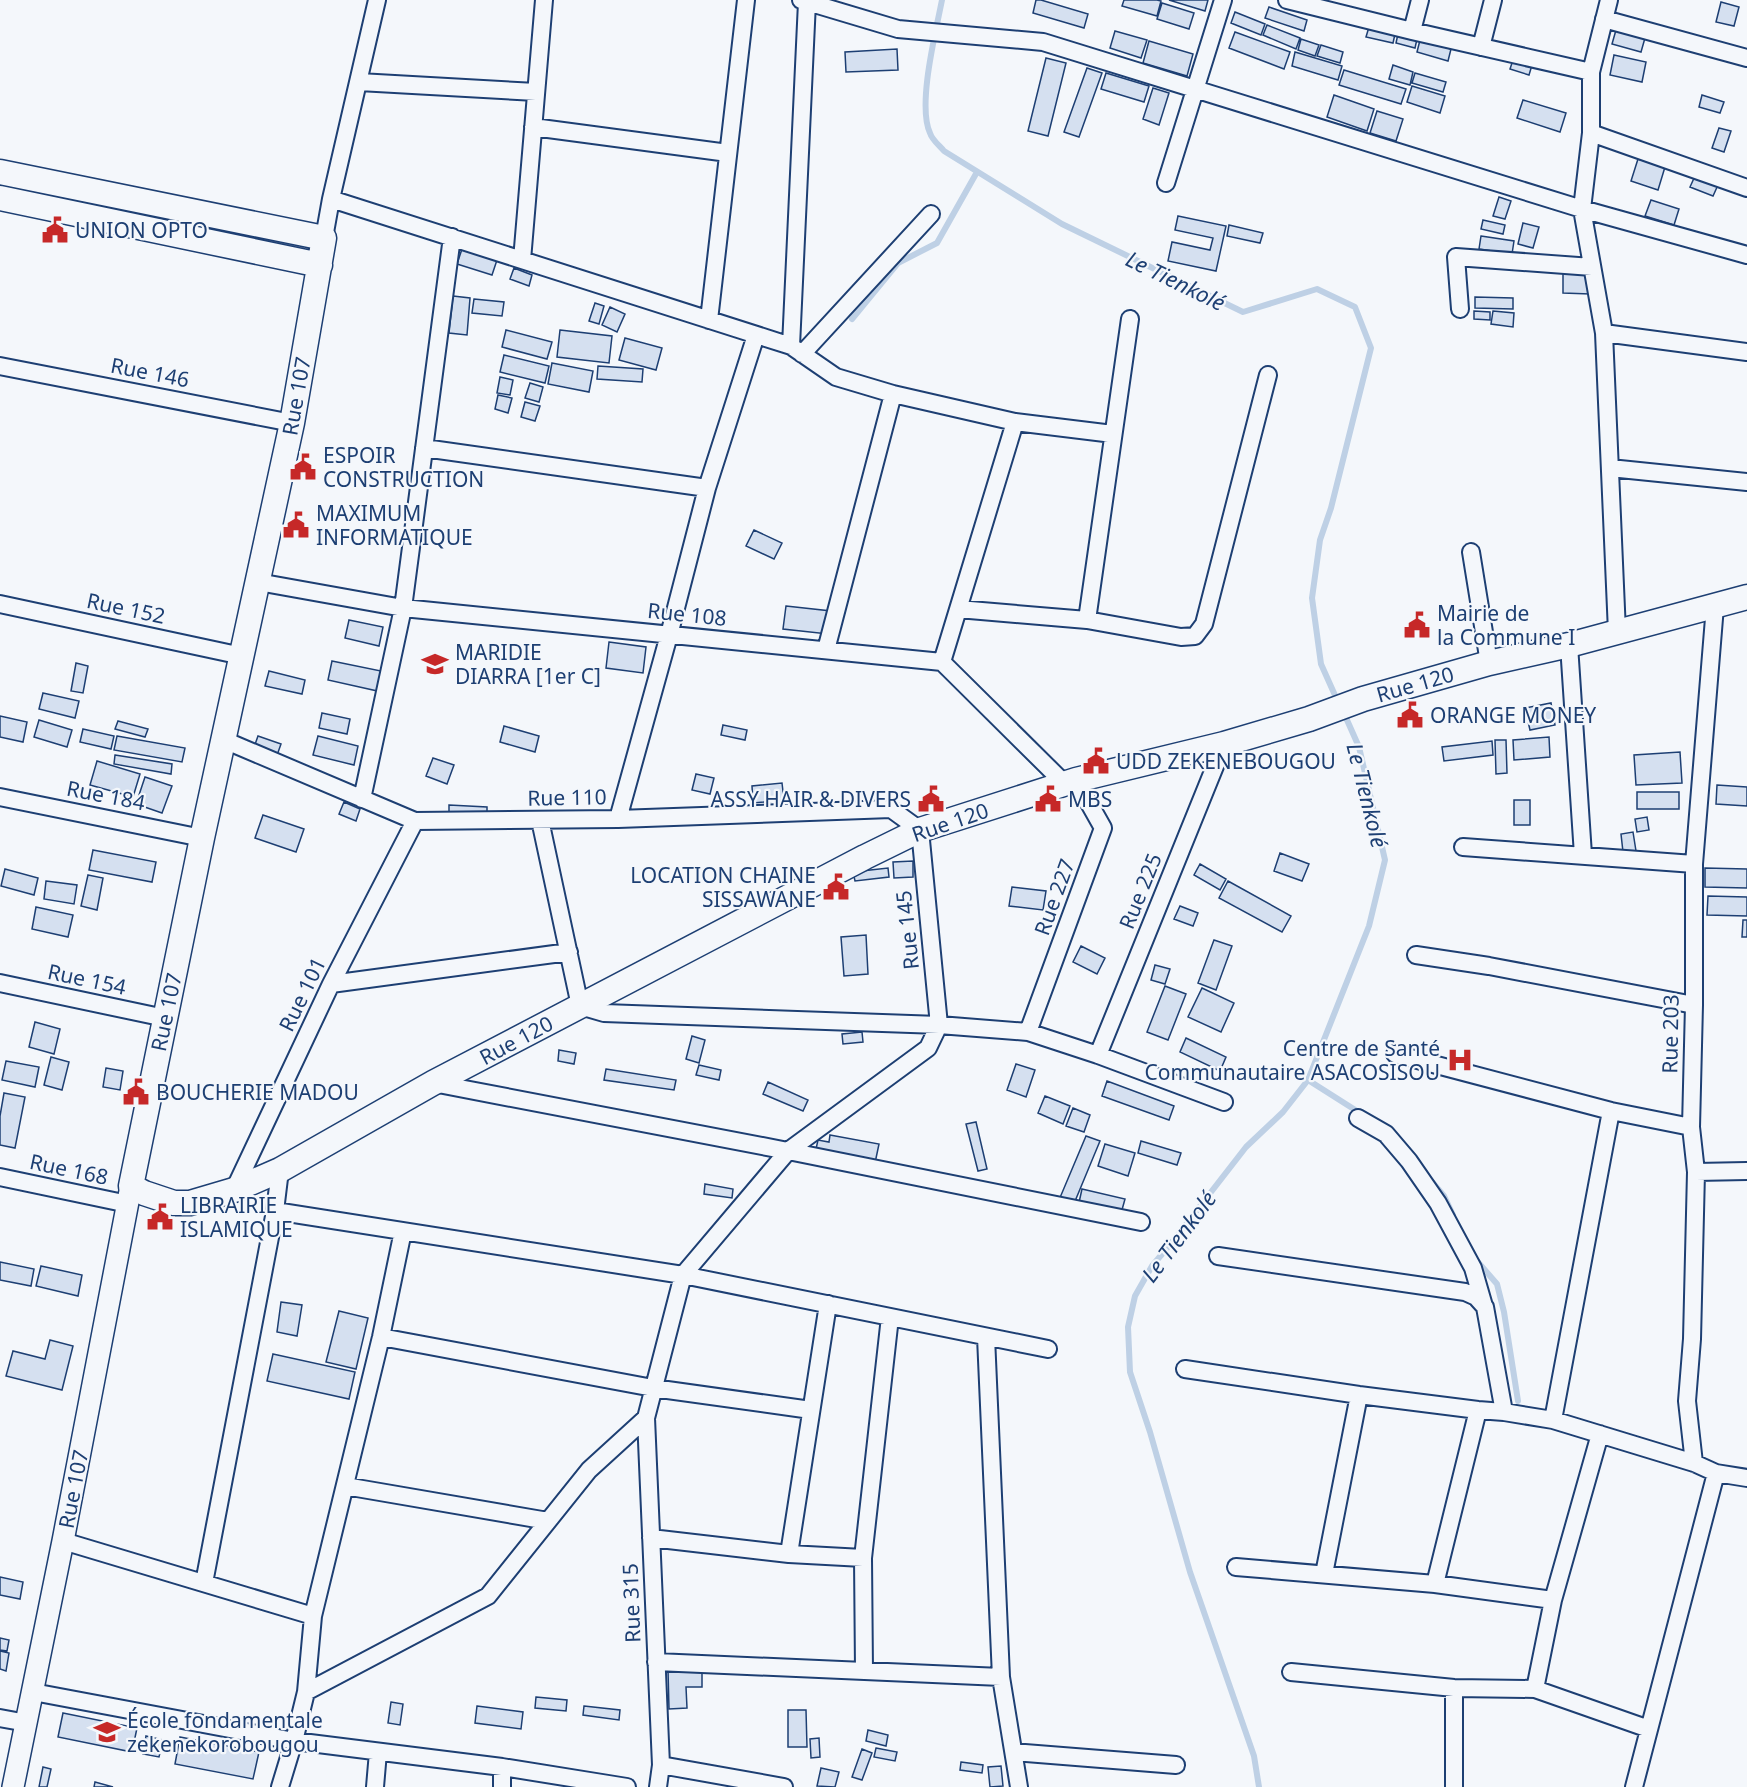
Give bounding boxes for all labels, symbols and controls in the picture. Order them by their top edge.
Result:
public building icon: UNION OPTO [40,215,70,245]
place label: UNION OPTO [75,216,208,244]
water label: Le Tienkolé [1121,243,1231,317]
street label: Rue 146 [108,351,192,393]
street label: Rue 107 [275,354,317,438]
place label: ESPOIR CONSTRUCTION [323,441,484,493]
public building icon: ESPOIR CONSTRUCTION [288,452,318,482]
place label: MAXIMUM INFORMATIQUE [316,499,473,551]
public building icon: MAXIMUM INFORMATIQUE [281,510,311,540]
street label: Rue 152 [84,586,168,630]
street label: Rue 108 [646,596,728,632]
place label: Mairie de la Commune I [1437,599,1575,651]
public building icon: Mairie de la Commune I [1402,610,1432,640]
place label: MARIDIE DIARRA [1er C] [455,638,601,690]
school or university icon: MARIDIE DIARRA [1er C] [420,649,450,679]
street label: Rue 120 [1373,660,1457,708]
public building icon: ORANGE MONEY [1395,700,1425,730]
place label: ORANGE MONEY [1430,701,1596,729]
water label: Le Tienkolé [1340,739,1396,851]
public building icon: UDD ZEKENEBOUGOU [1081,746,1111,776]
place label: UDD ZEKENEBOUGOU [1116,747,1336,775]
street label: Rue 184 [64,774,148,816]
street label: Rue 110 [527,782,607,812]
public building icon: ASSY HAIR & DIVERS [916,784,946,814]
public building icon: MBS [1033,784,1063,814]
place label: ASSY HAIR & DIVERS [710,785,911,813]
place label: MBS [1068,785,1112,813]
street label: Rue 120 [908,796,992,848]
street label: Rue 225 [1112,849,1168,933]
street label: Rue 227 [1027,855,1081,939]
place label: LOCATION CHAINE SISSAWANE [630,861,816,913]
public building icon: LOCATION CHAINE SISSAWANE [821,872,851,902]
street label: Rue 145 [889,889,925,971]
street label: Rue 101 [272,952,332,1036]
street label: Rue 154 [45,957,129,1001]
street label: Rue 107 [144,970,188,1054]
street label: Rue 203 [1655,994,1685,1074]
street label: Rue 120 [474,1009,558,1071]
place label: Centre de Santé Communautaire ASACOSISOU [1145,1034,1440,1086]
hospital icon: Centre de Santé Communautaire ASACOSISOU [1445,1045,1475,1075]
public building icon: BOUCHERIE MADOU [121,1077,151,1107]
place label: BOUCHERIE MADOU [156,1078,359,1106]
street label: Rue 168 [27,1147,111,1191]
water label: Le Tienkolé [1134,1184,1222,1288]
place label: LIBRAIRIE ISLAMIQUE [180,1191,293,1243]
public building icon: LIBRAIRIE ISLAMIQUE [145,1202,175,1232]
street label: Rue 107 [52,1447,94,1531]
street label: Rue 315 [616,1563,646,1643]
place label: École fondamentale zekenekorobougou [127,1706,323,1758]
school or university icon: École fondamentale zekenekorobougou [92,1717,122,1747]

